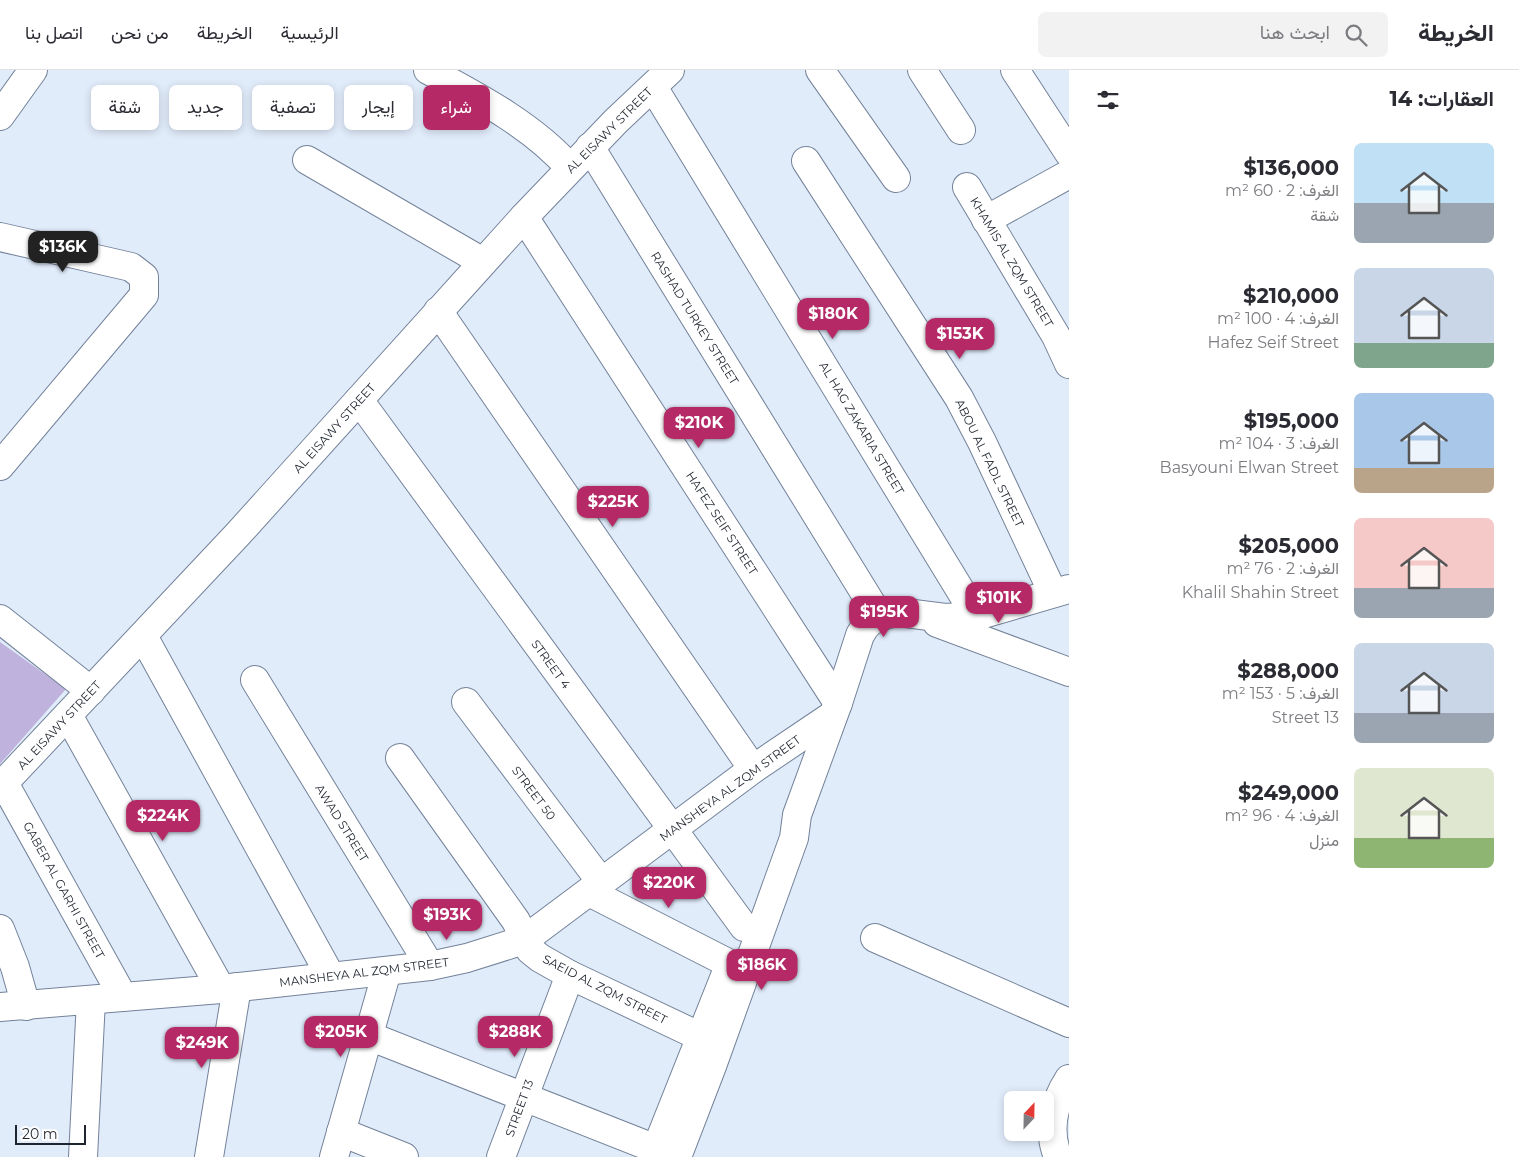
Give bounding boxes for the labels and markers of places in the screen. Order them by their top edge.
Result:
pin: $136K [28,230,98,273]
pin: $180K [798,298,868,340]
pin: $153K [925,318,995,360]
pin: $210K [664,406,734,449]
pin: $225K [578,486,648,528]
pin: $101K [964,582,1034,624]
pin: $195K [849,596,919,638]
pin: $224K [128,800,198,842]
pin: $220K [634,866,704,909]
pin: $193K [412,898,482,941]
pin: $186K [727,948,797,991]
pin: $205K [306,1016,376,1058]
pin: $288K [480,1016,550,1058]
pin: $249K [167,1026,237,1069]

